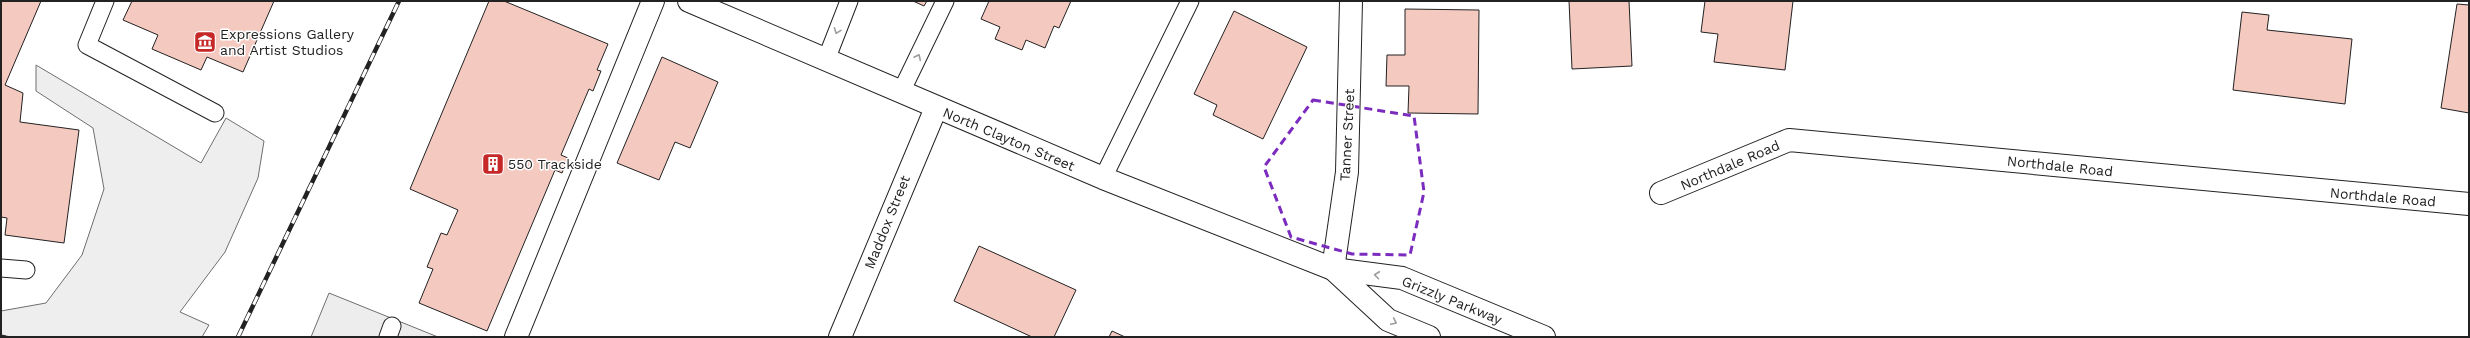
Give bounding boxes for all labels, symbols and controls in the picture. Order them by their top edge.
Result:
place label: Expressions Gallery and Artist Studios [220,26,355,58]
one-way arrow [834,27,842,34]
museum icon: Expressions Gallery and Artist Studios [192,29,218,55]
one-way arrow [913,54,921,62]
street label: Tanner Street [1337,88,1357,182]
street label: North Clayton Street [941,104,1077,174]
street label: Northdale Road [1678,137,1782,193]
building icon: 550 Trackside [480,151,506,177]
street label: Northdale Road [2006,152,2114,180]
place label: 550 Trackside [508,156,602,172]
street label: Maddox Street [861,173,913,271]
street label: Northdale Road [2329,184,2437,210]
one-way arrow [1374,271,1380,280]
street label: Grizzly Parkway [1400,273,1505,328]
one-way arrow [1389,317,1397,325]

